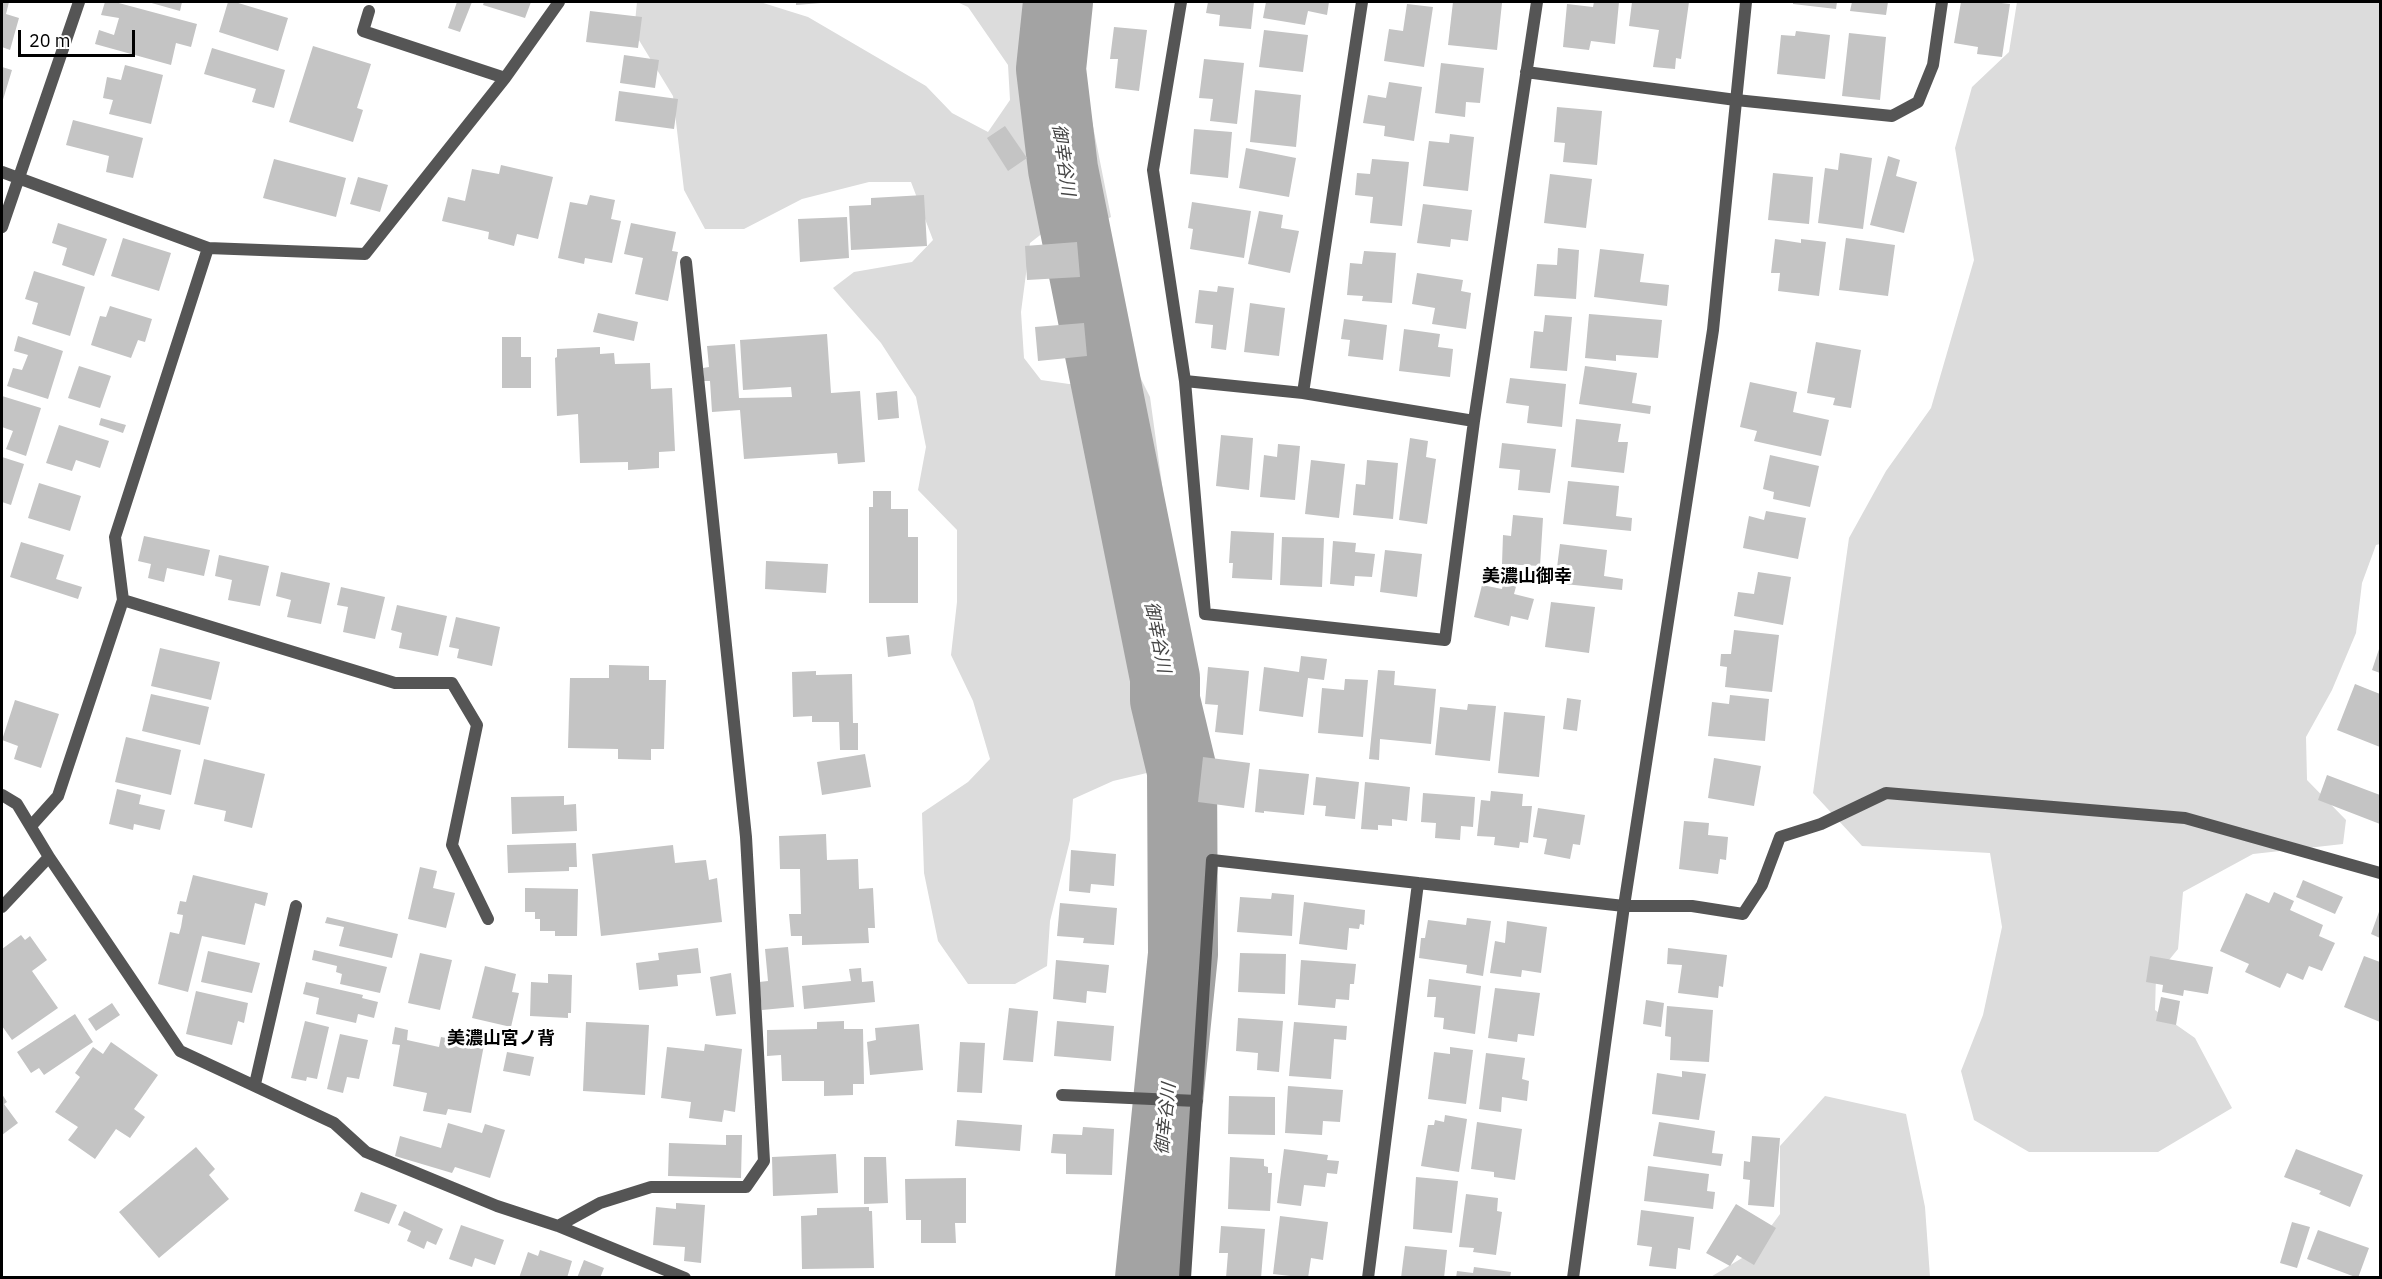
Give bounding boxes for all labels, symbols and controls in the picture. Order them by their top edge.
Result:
scale bar [21,18,138,56]
text: 20 m [29,29,71,52]
water label: 御幸谷川 [1047,123,1079,197]
district label: 美濃山御幸 [1482,566,1572,588]
water label: 御幸谷川 [1140,600,1174,674]
district label: 美濃山宮ノ背 [447,1028,555,1050]
water label: 御幸谷川 [1151,1082,1181,1156]

